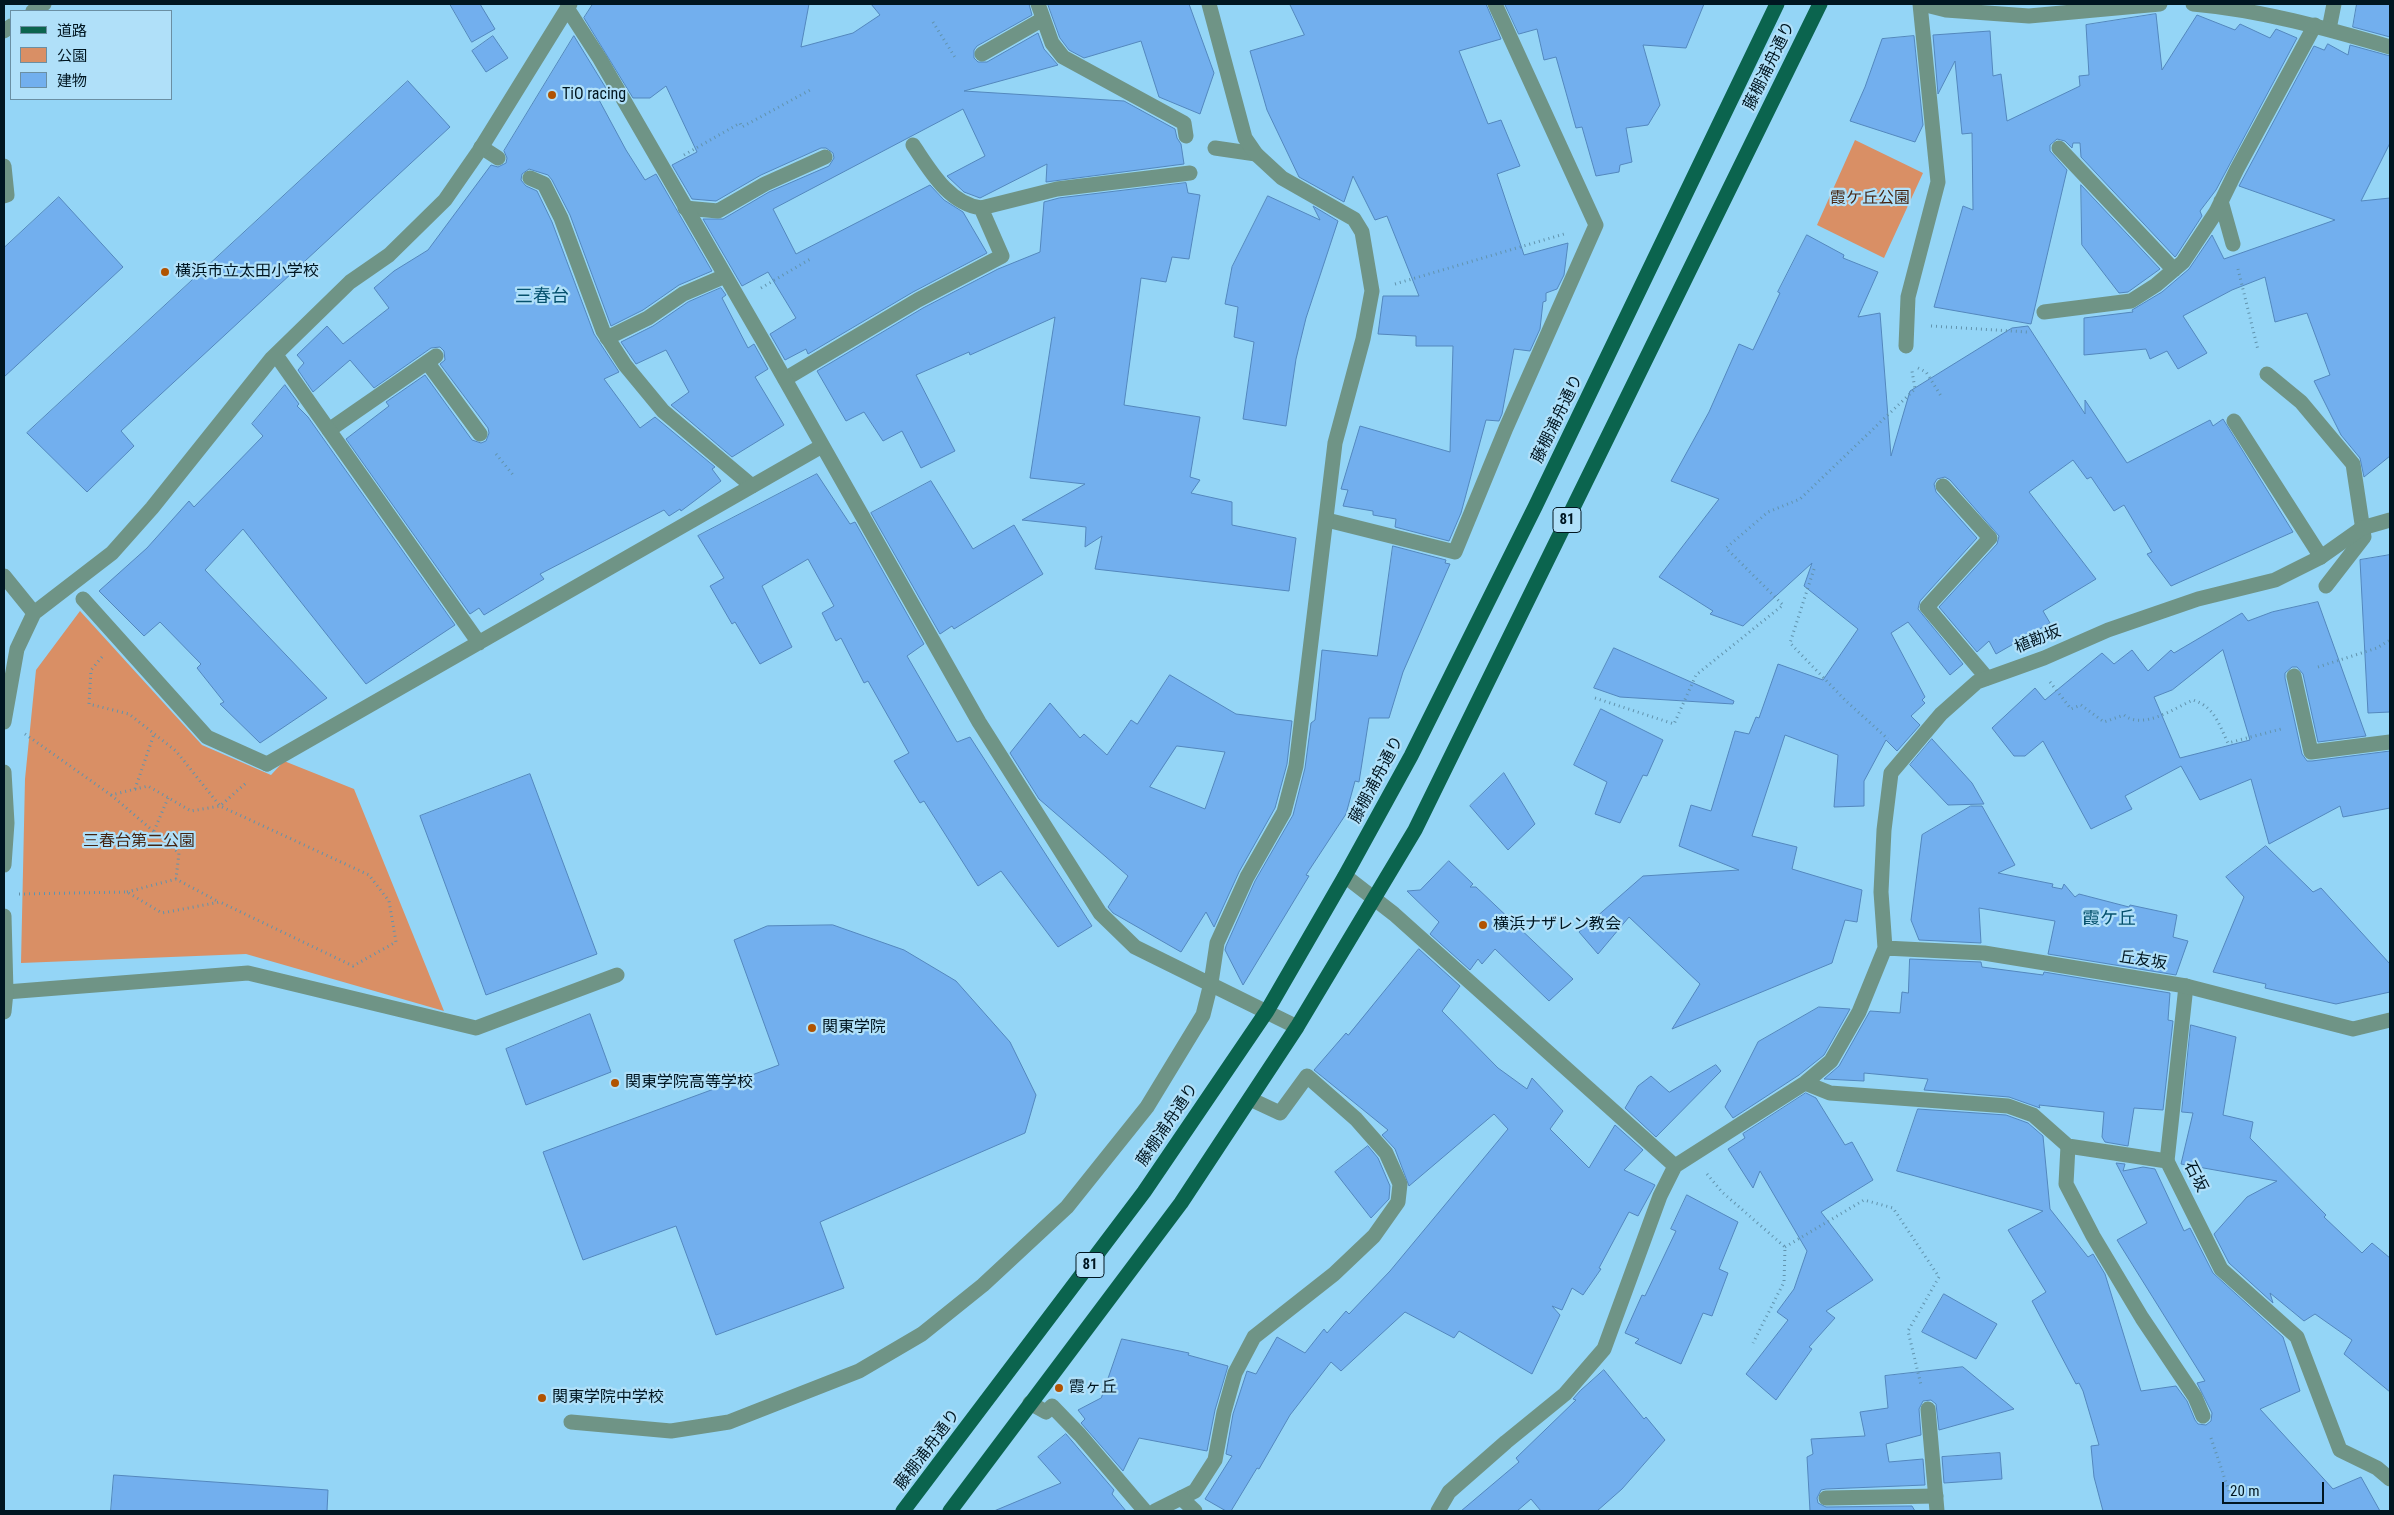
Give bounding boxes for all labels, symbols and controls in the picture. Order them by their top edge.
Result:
legend [10,10,172,100]
street label: 藤棚浦舟通り [1740,19,1800,113]
text: 道路 [57,22,87,40]
text: 公園 [57,47,87,65]
text: 建物 [57,72,87,90]
place label: TiO racing [562,85,626,105]
marker: TiO racing [546,89,558,101]
park label: 霞ケ丘公園 [1830,189,1910,209]
place label: 横浜市立太田小学校 [175,262,319,282]
marker: 横浜市立太田小学校 [159,266,171,278]
district label: 三春台 [515,286,569,308]
street label: 藤棚浦舟通り [1528,372,1588,466]
road number: 81 [1553,508,1581,532]
street label: 植勘坂 [2012,622,2064,658]
street label: 藤棚浦舟通り [1346,733,1408,827]
park label: 三春台第二公園 [83,832,195,852]
district label: 霞ケ丘 [2082,908,2136,930]
place label: 横浜ナザレン教会 [1493,915,1621,935]
marker: 横浜ナザレン教会 [1477,919,1489,931]
street label: 丘友坂 [2118,948,2168,974]
place label: 関東学院 [822,1018,886,1038]
marker: 関東学院 [806,1022,818,1034]
place label: 関東学院高等学校 [625,1073,753,1093]
marker: 関東学院高等学校 [609,1077,621,1089]
street label: 藤棚浦舟通り [1133,1080,1203,1170]
street label: 石坂 [2179,1158,2211,1196]
road number: 81 [1076,1252,1104,1278]
place label: 霞ヶ丘 [1069,1378,1117,1398]
marker: 霞ヶ丘 [1053,1382,1065,1394]
place label: 関東学院中学校 [552,1388,664,1408]
marker: 関東学院中学校 [536,1392,548,1404]
street label: 藤棚浦舟通り [891,1406,965,1494]
scale bar [2224,1472,2326,1504]
text: 20 m [2230,1482,2260,1500]

